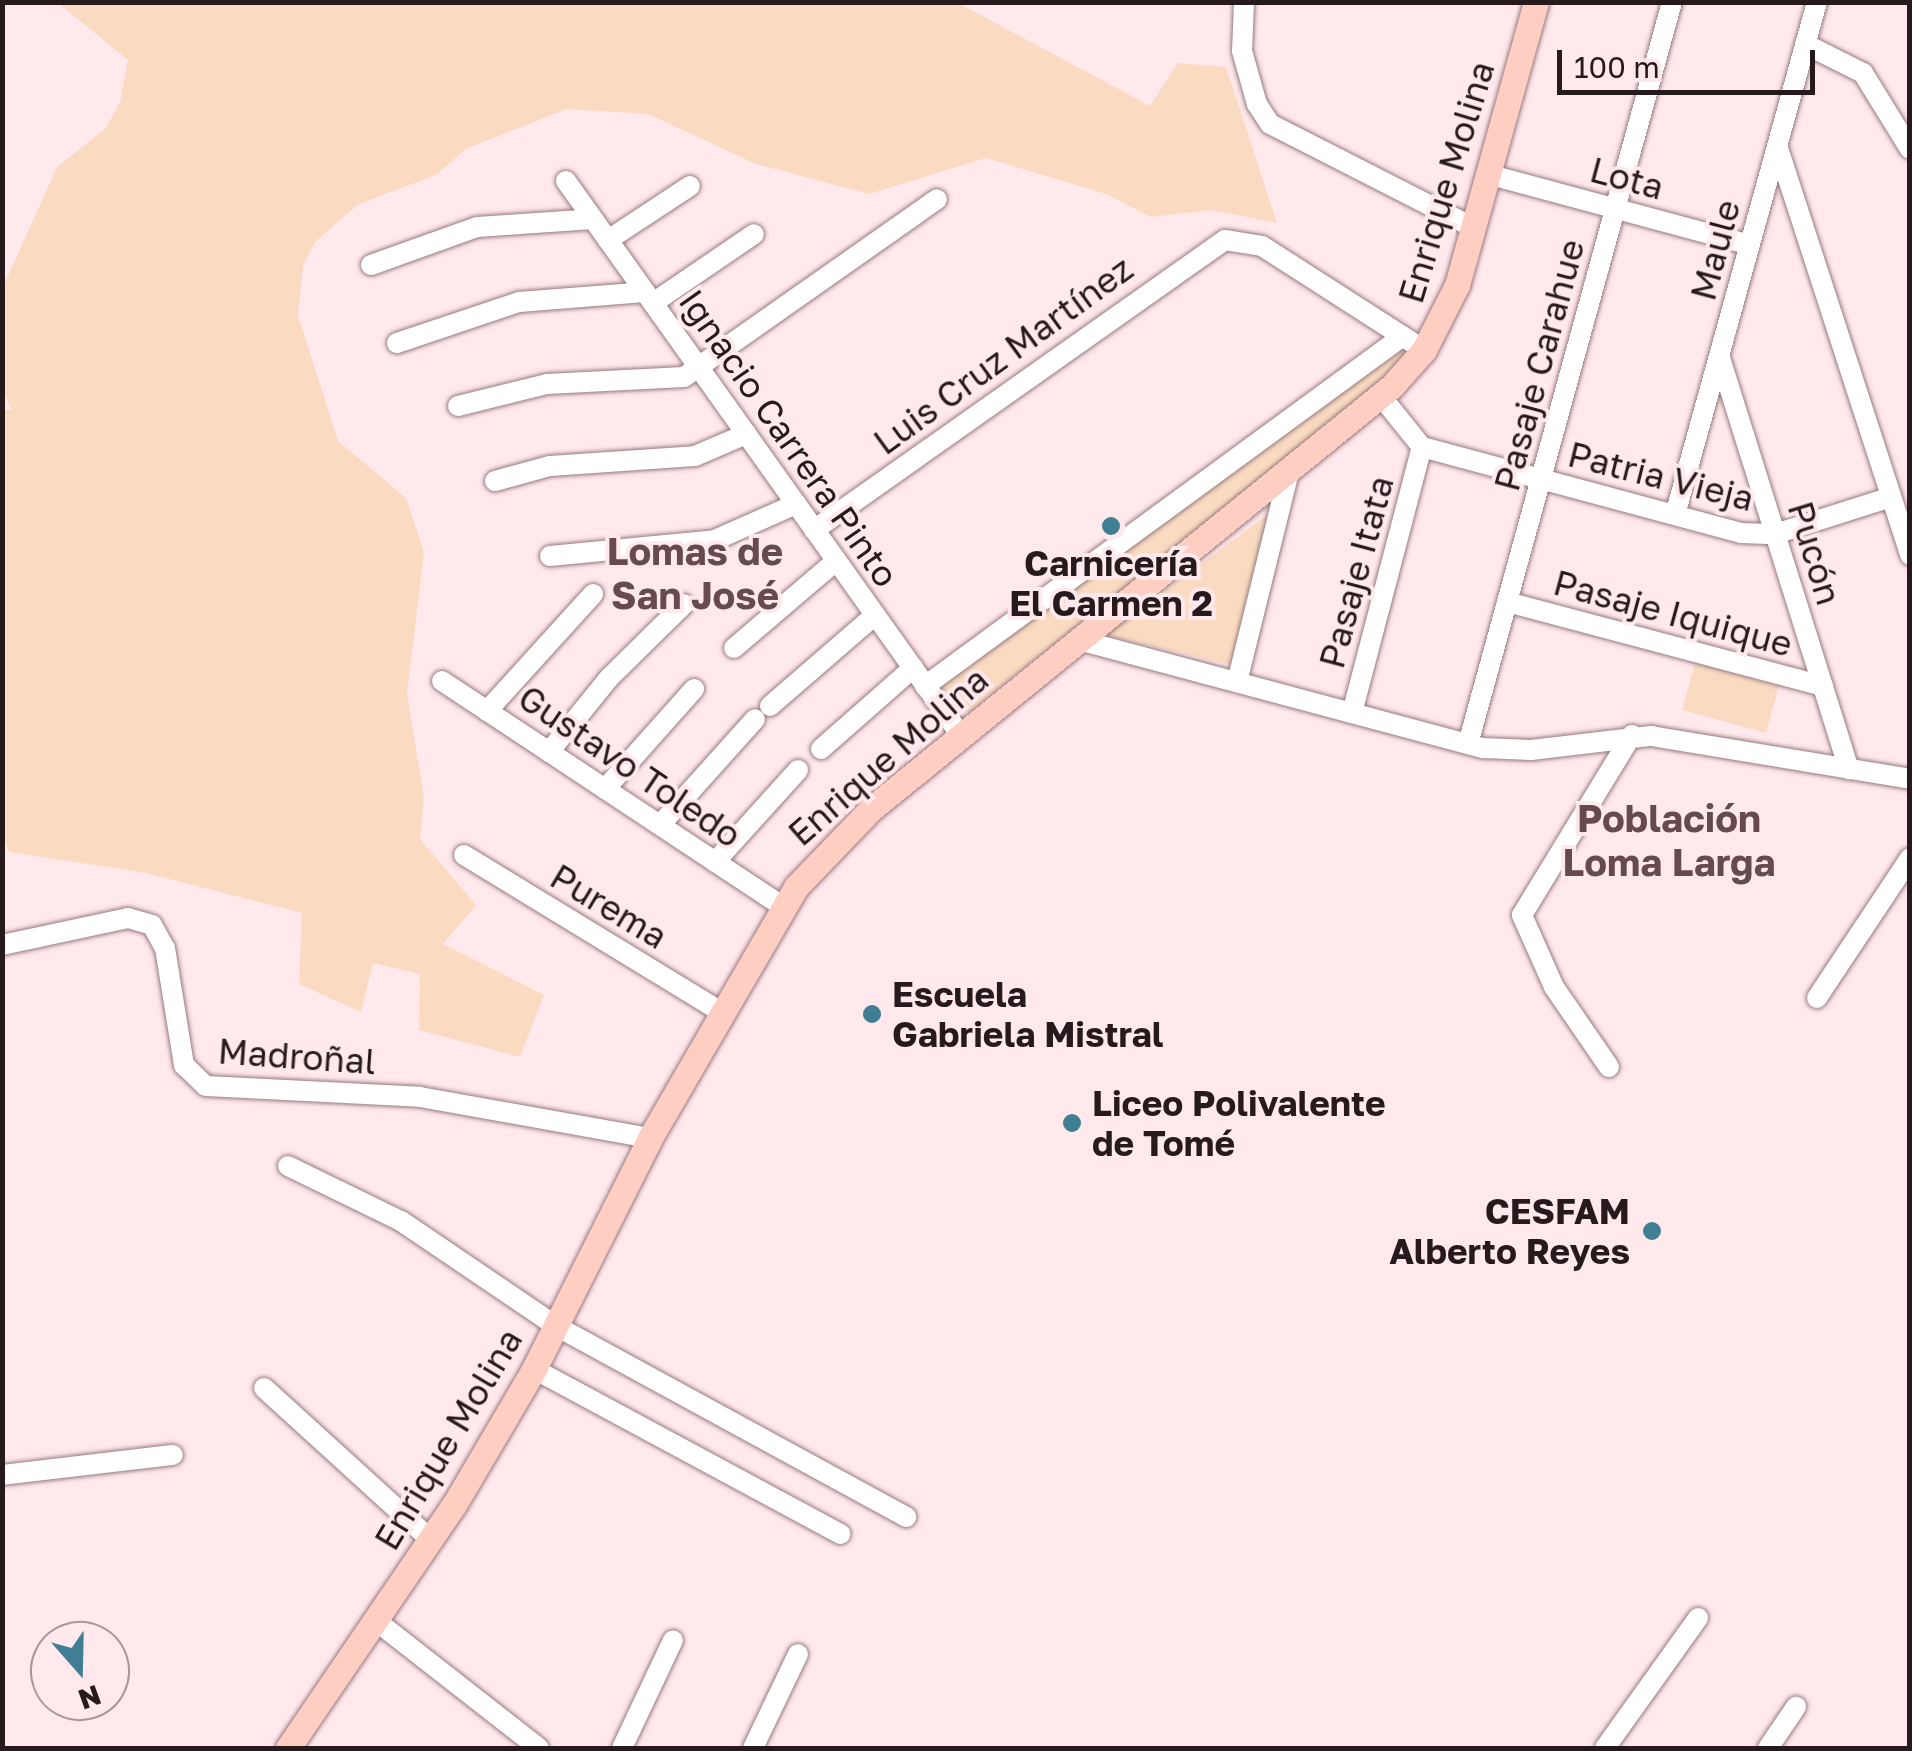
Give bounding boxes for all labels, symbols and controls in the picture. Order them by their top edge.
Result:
scale bar [1562,30,1820,92]
text: 100 m [1574,49,1660,85]
street label: Enrique Molina [1389,56,1503,308]
street label: Lota [1586,148,1668,208]
street label: Maule [1681,195,1749,305]
street label: Pasaje Carahue [1485,235,1593,495]
street label: Luis Cruz Martínez [865,247,1141,463]
street label: Ignacio Carrera Pinto [671,281,907,595]
street label: Patria Vieja [1564,433,1758,519]
street label: Pasaje Itata [1310,471,1402,673]
street label: Pucón [1779,496,1851,610]
marker: Carnicería El Carmen 2 [1100,515,1122,537]
district label: Lomas de San José [607,528,783,618]
place label: Carnicería El Carmen 2 [1009,542,1213,624]
street label: Pasaje Iquique [1549,561,1797,665]
street label: Enrique Molina [780,658,996,854]
street label: Gustavo Toledo [511,676,749,856]
district label: Población Loma Larga [1562,795,1776,884]
street label: Purema [543,855,675,957]
place label: Escuela Gabriela Mistral [892,973,1164,1055]
marker: Escuela Gabriela Mistral [861,1003,883,1025]
street label: Madroñal [217,1030,377,1082]
place label: Liceo Polivalente de Tomé [1092,1082,1386,1164]
marker: Liceo Polivalente de Tomé [1061,1112,1083,1134]
place label: CESFAM Alberto Reyes [1389,1190,1630,1272]
marker: CESFAM Alberto Reyes [1639,1218,1665,1244]
street label: Enrique Molina [365,1321,531,1557]
north arrow [30,1621,130,1721]
text: N [74,1679,105,1717]

